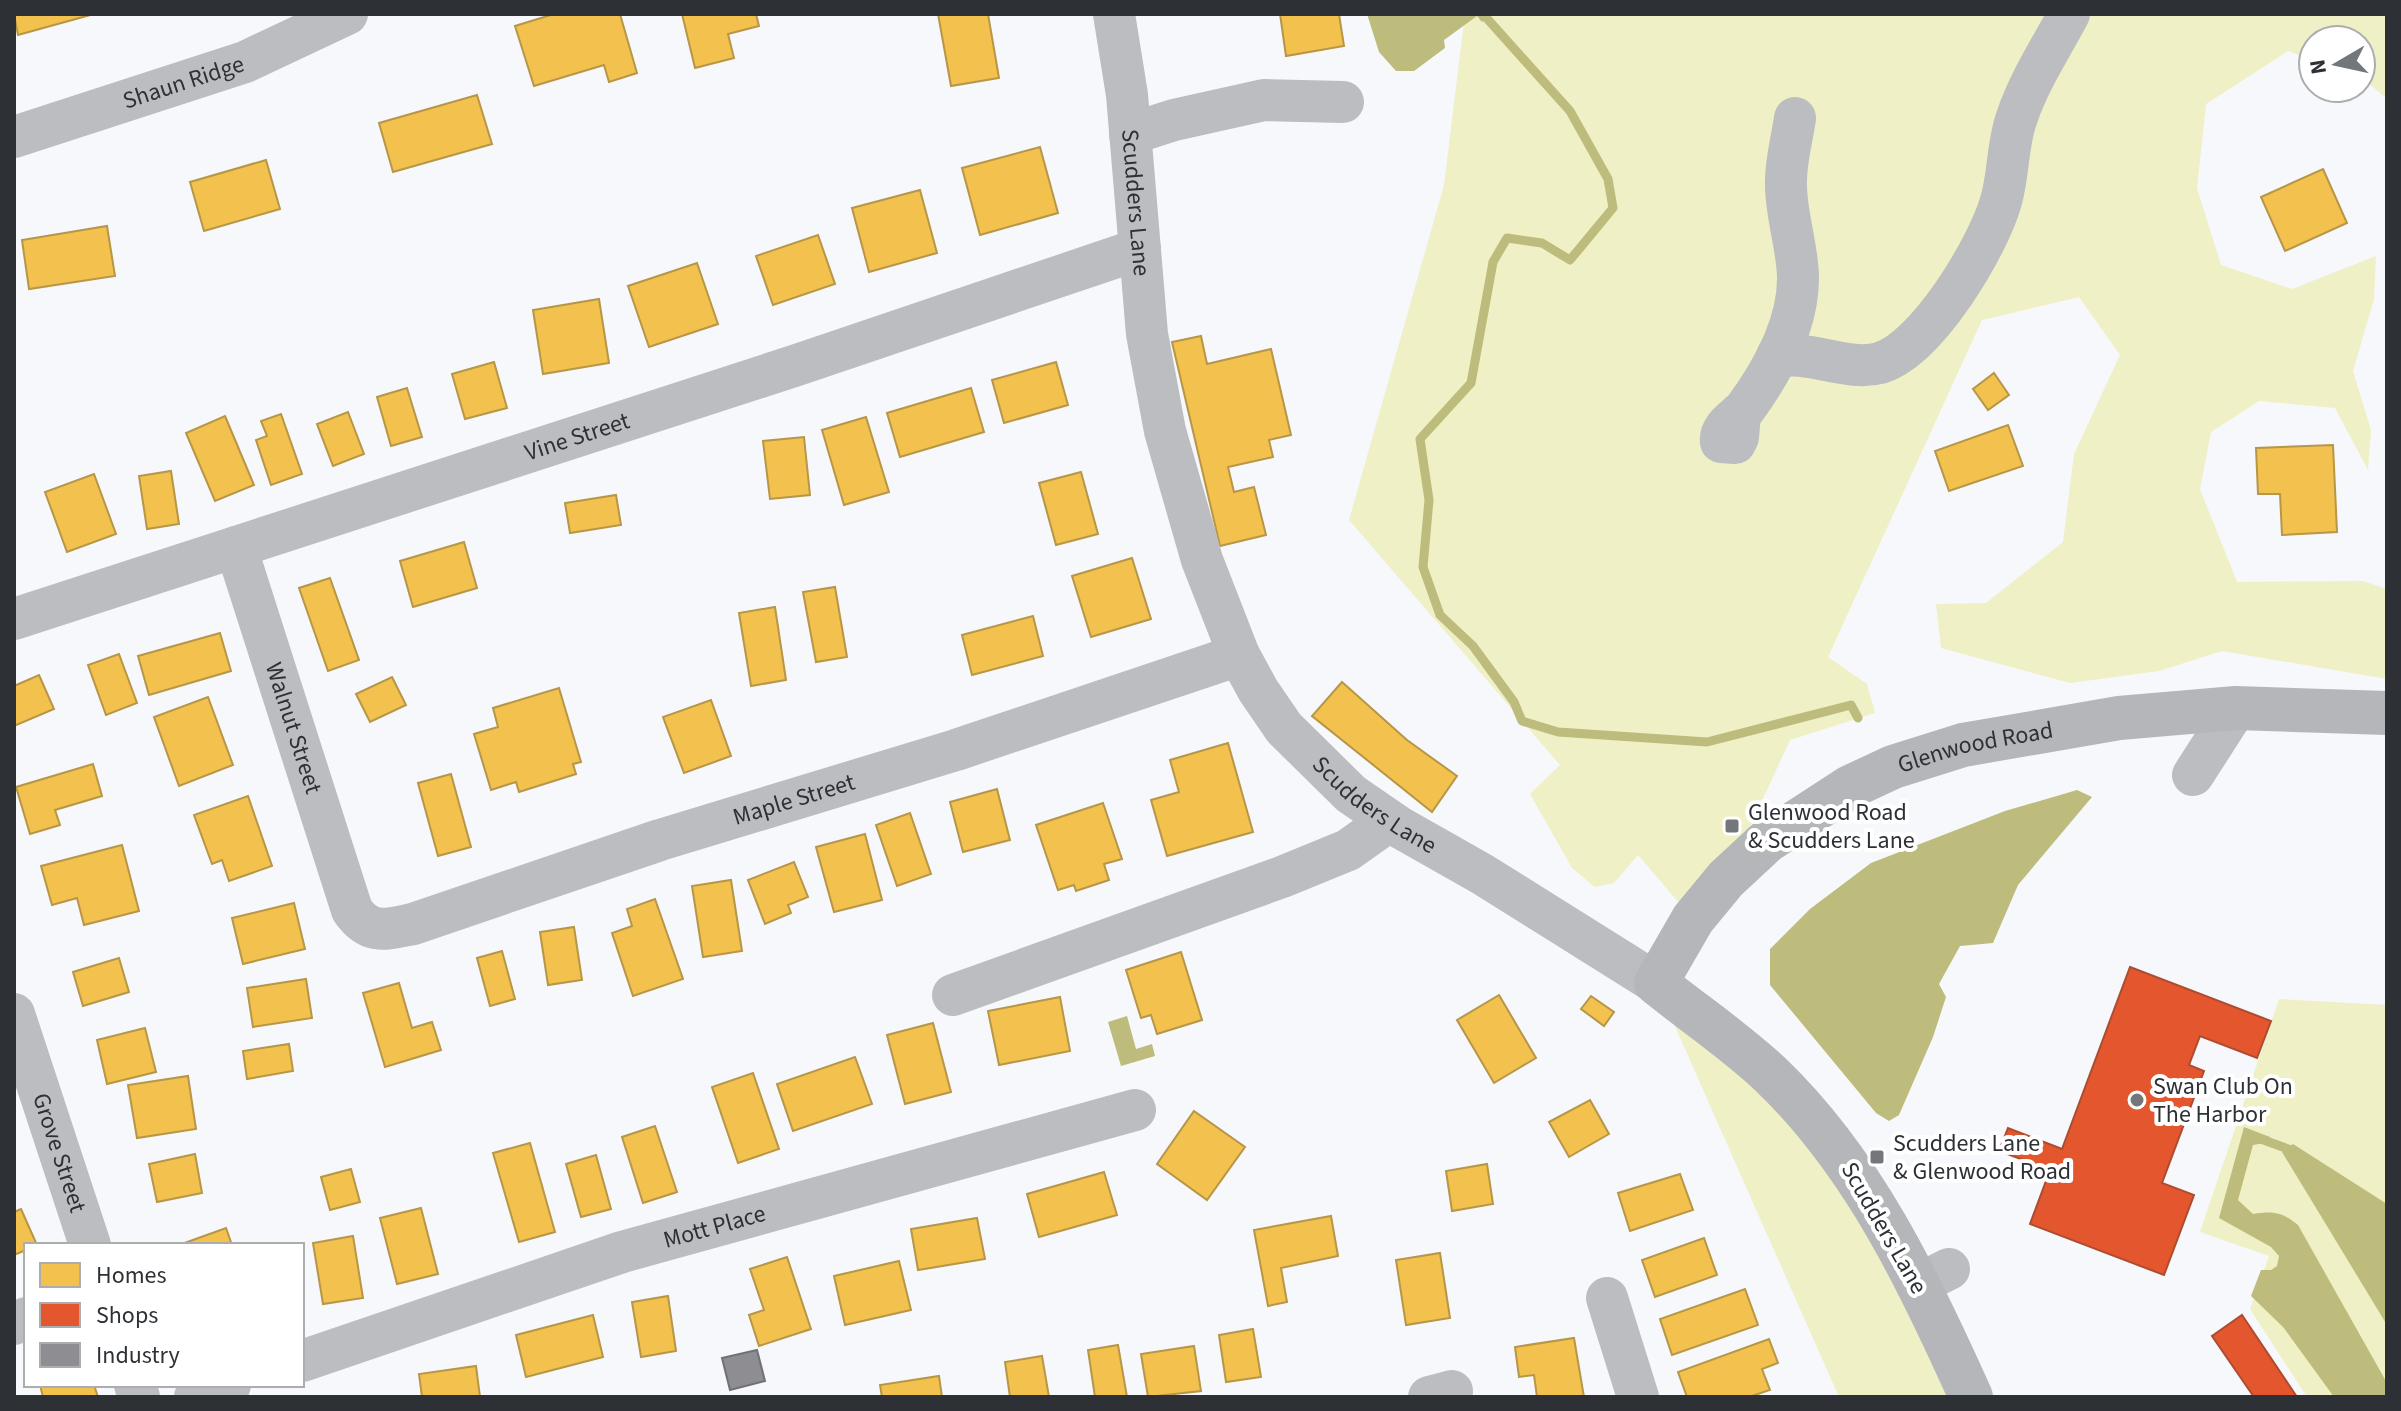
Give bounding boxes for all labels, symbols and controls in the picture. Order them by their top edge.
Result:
north arrow [2297,24,2377,104]
street label: Shaun Ridge [118,46,248,118]
text: N [2301,57,2335,77]
street label: Scudders Lane [1112,128,1160,277]
street label: Vine Street [520,403,634,470]
street label: Walnut Street [256,658,331,798]
street label: Glenwood Road [1893,712,2056,782]
street label: Scudders Lane [1304,748,1443,862]
street label: Maple Street [728,764,859,834]
place label: Glenwood Road & Scudders Lane [1748,795,1915,858]
marker: Glenwood Road & Scudders Lane [1723,817,1741,835]
place label: Swan Club On The Harbor [2153,1069,2293,1132]
street label: Grove Street [24,1088,96,1217]
marker: Swan Club On The Harbor [2128,1091,2146,1109]
place label: Scudders Lane & Glenwood Road [1893,1126,2071,1189]
marker: Scudders Lane & Glenwood Road [1868,1148,1886,1166]
street label: Scudders Lane [1832,1155,1936,1301]
street label: Mott Place [659,1196,770,1257]
legend [24,1243,304,1387]
text: Homes [96,1258,167,1293]
text: Shops [96,1298,158,1333]
text: Industry [96,1338,180,1373]

